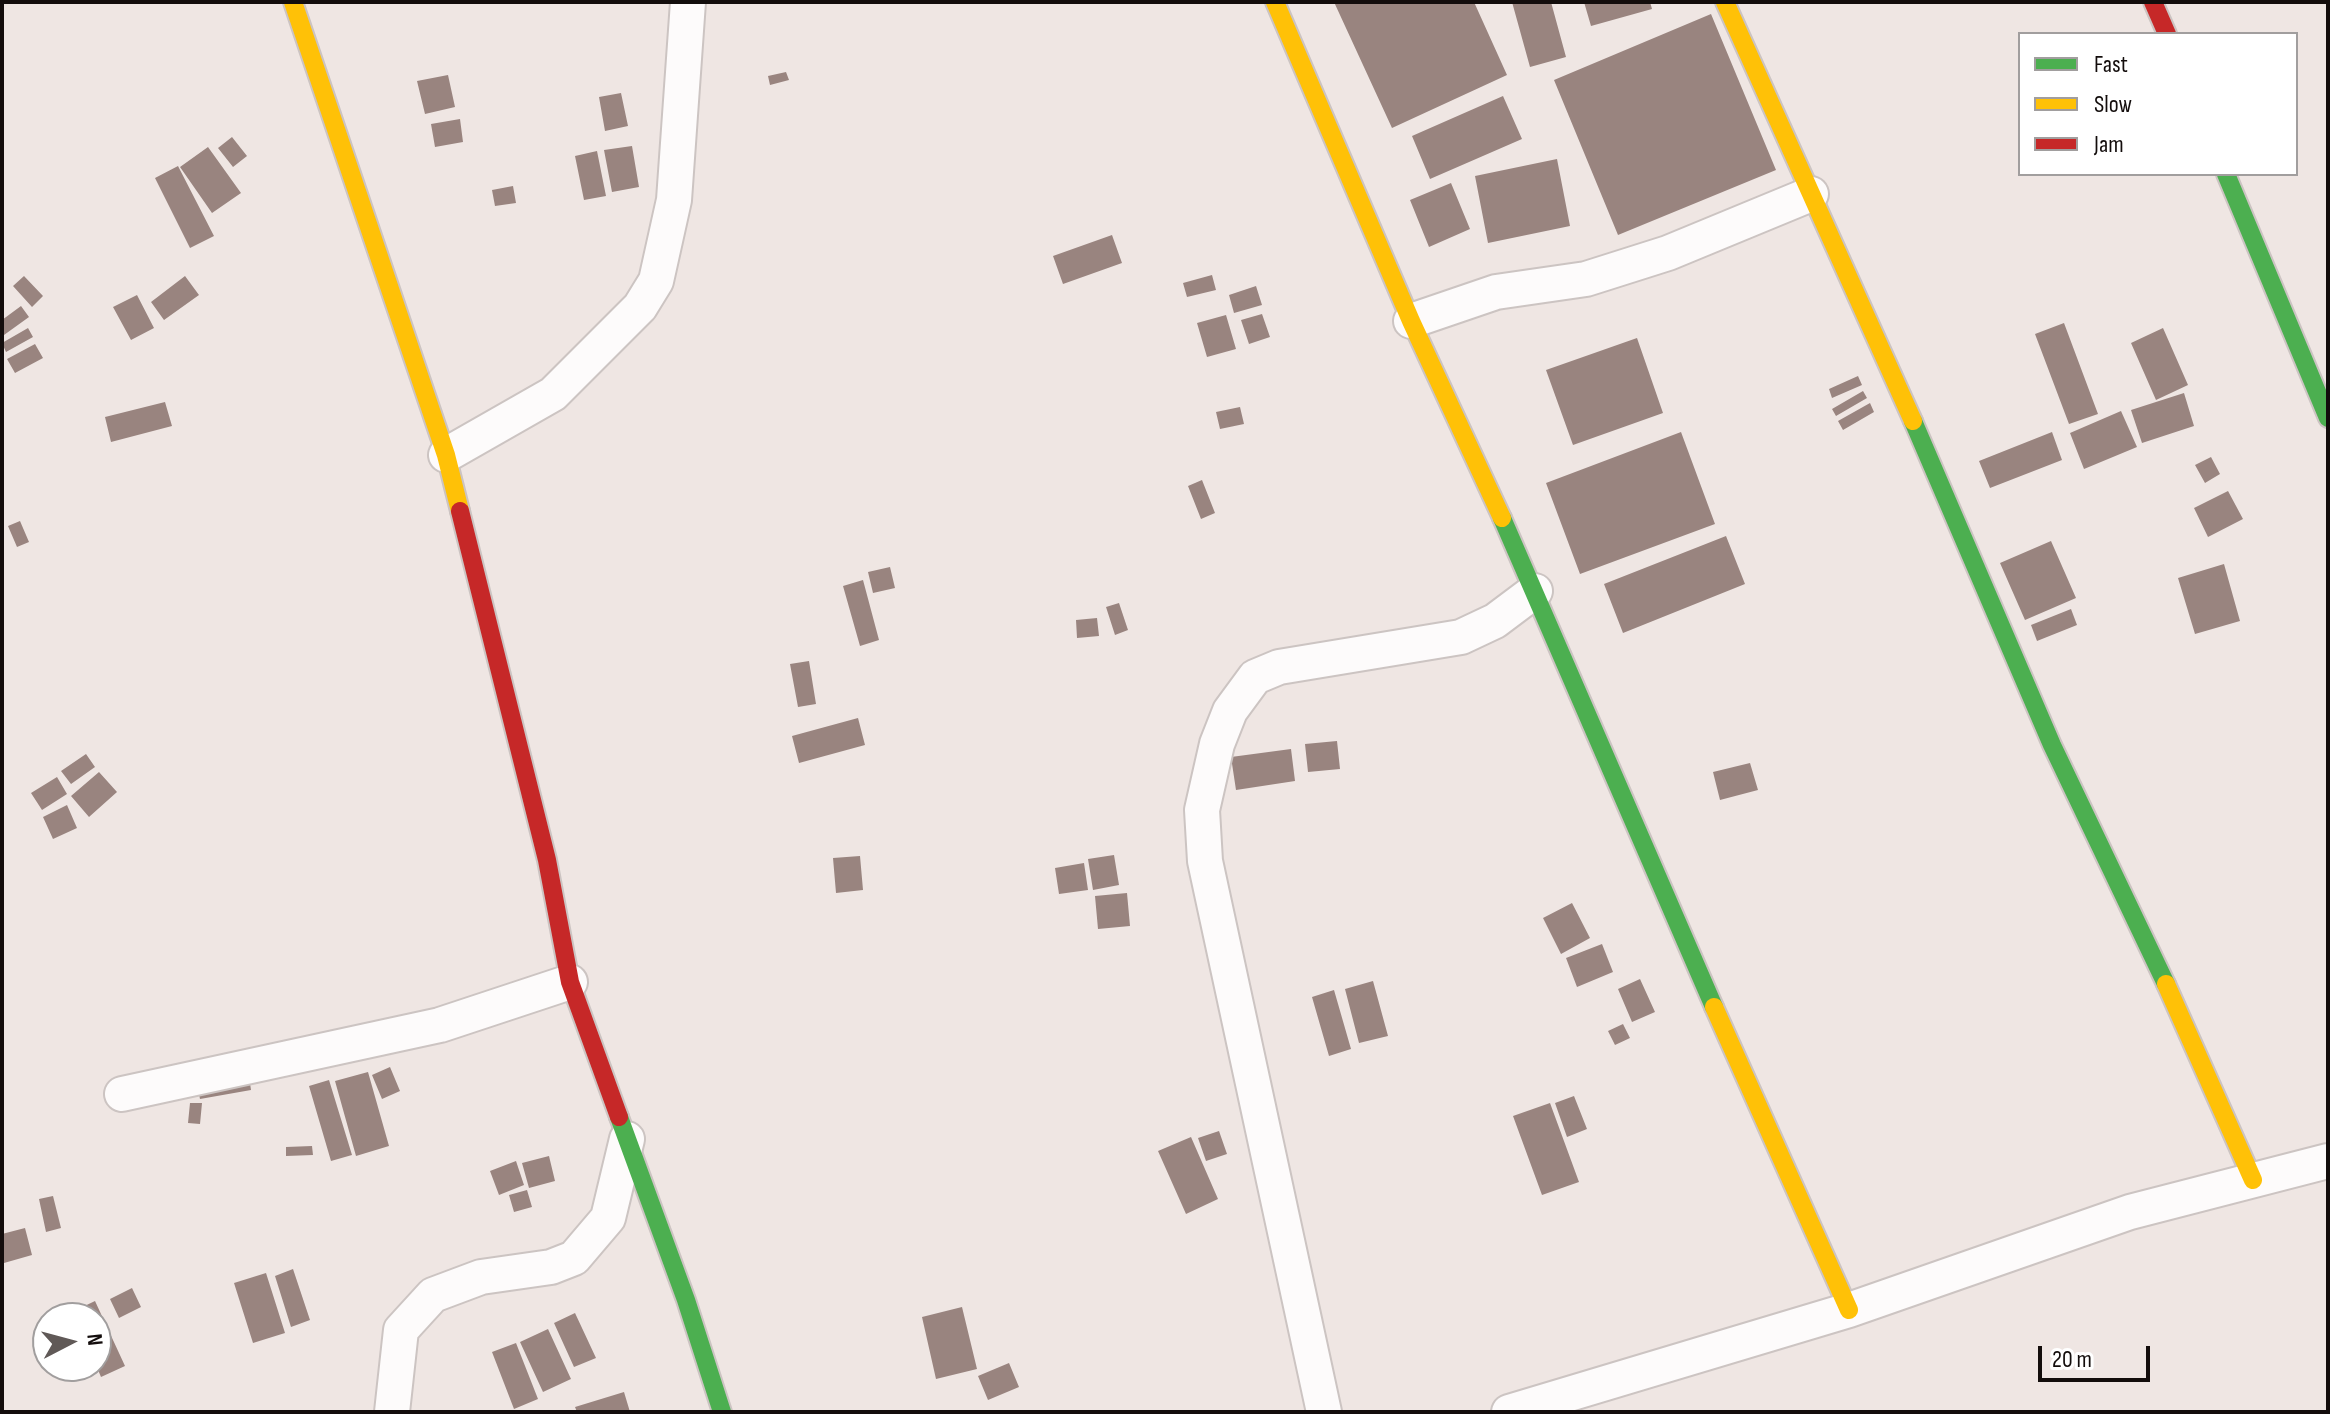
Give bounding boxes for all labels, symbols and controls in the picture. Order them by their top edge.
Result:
legend [2018,32,2298,176]
text: Fast [2094,50,2128,79]
text: Slow [2094,90,2132,119]
text: Jam [2094,130,2124,159]
north arrow [32,1302,112,1382]
scale bar [2042,1330,2154,1380]
text: N [80,1332,108,1347]
text: 20 m [2052,1345,2092,1374]

